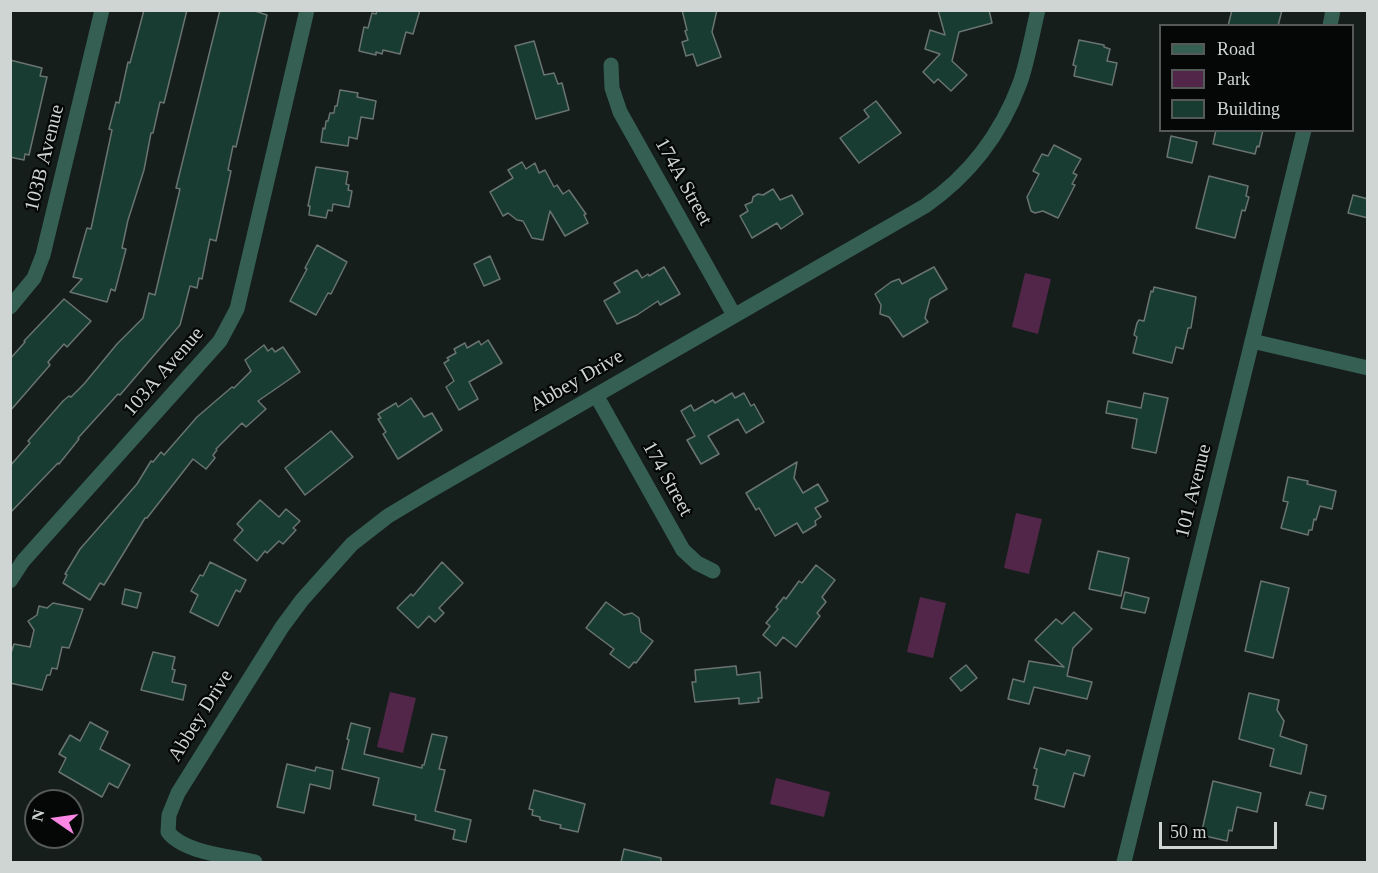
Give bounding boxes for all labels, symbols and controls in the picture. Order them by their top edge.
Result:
legend [1159,24,1354,132]
text: Road [1217,39,1255,59]
text: Park [1217,69,1250,89]
text: Building [1217,99,1280,119]
street label: 103B Avenue [20,102,70,214]
street label: 174A Street [649,134,717,230]
street label: 103A Avenue [119,323,209,421]
street label: Abbey Drive [526,345,628,417]
street label: 174 Street [637,437,697,521]
street label: 101 Avenue [1171,442,1217,540]
street label: Abbey Drive [163,666,239,766]
north arrow [24,789,84,849]
text: N [28,808,48,823]
scale bar [1162,810,1280,848]
text: 50 m [1170,822,1207,842]

